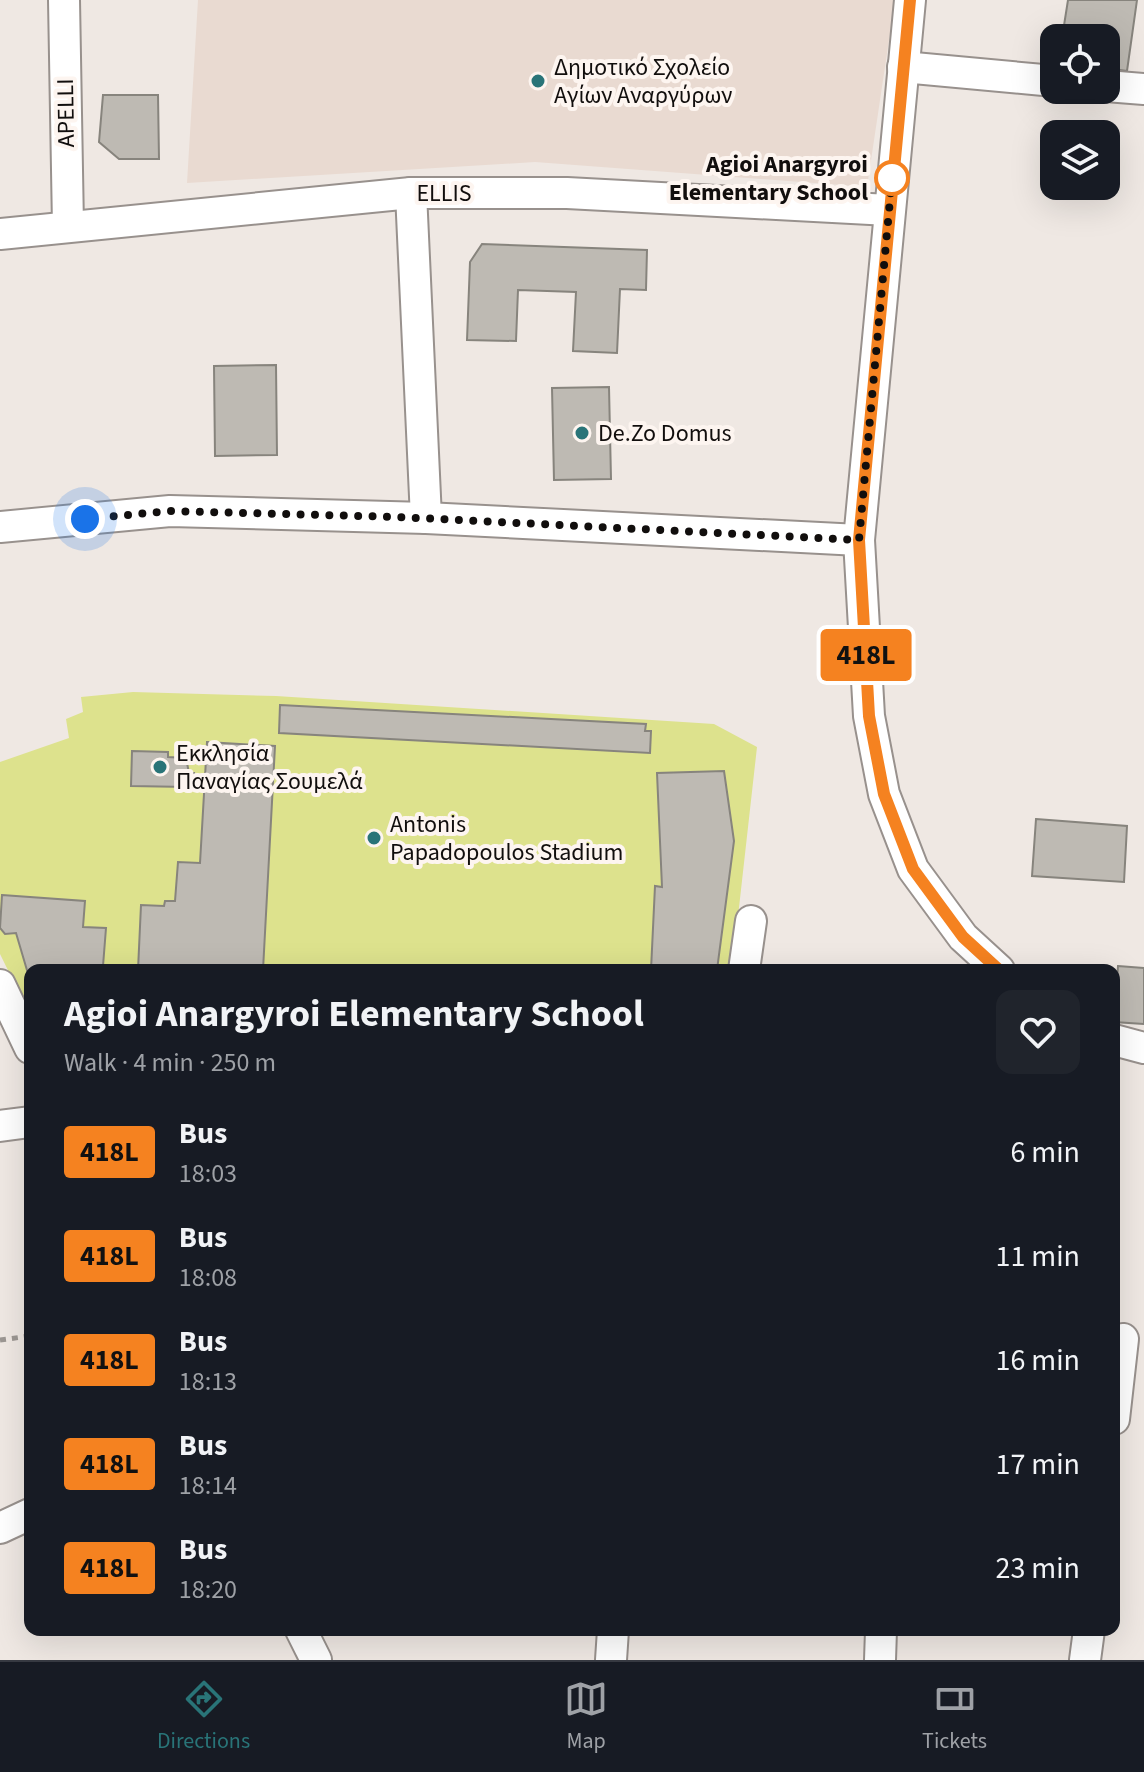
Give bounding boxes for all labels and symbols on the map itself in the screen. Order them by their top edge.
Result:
place label: Δημοτικό Σχολείο Αγίων Αναργύρων [554,50,732,113]
marker: Δημοτικό Σχολείο Αγίων Αναργύρων [529,72,547,90]
street label: APELLI [48,78,84,148]
place label: Agioi Anargyroi Elementary School [669,147,868,210]
marker: Agioi Anargyroi Elementary School [875,161,909,195]
street label: ELLIS [416,176,472,211]
place label: De.Zo Domus [598,416,732,451]
marker: De.Zo Domus [573,424,591,442]
your location [65,499,105,539]
line badge: 418L [810,629,922,681]
place label: Εκκλησία Παναγίας Σουμελά [176,736,363,799]
marker: Εκκλησία Παναγίας Σουμελά [151,758,169,776]
place label: Antonis Papadopoulos Stadium [390,807,624,870]
marker: Antonis Papadopoulos Stadium [365,829,383,847]

